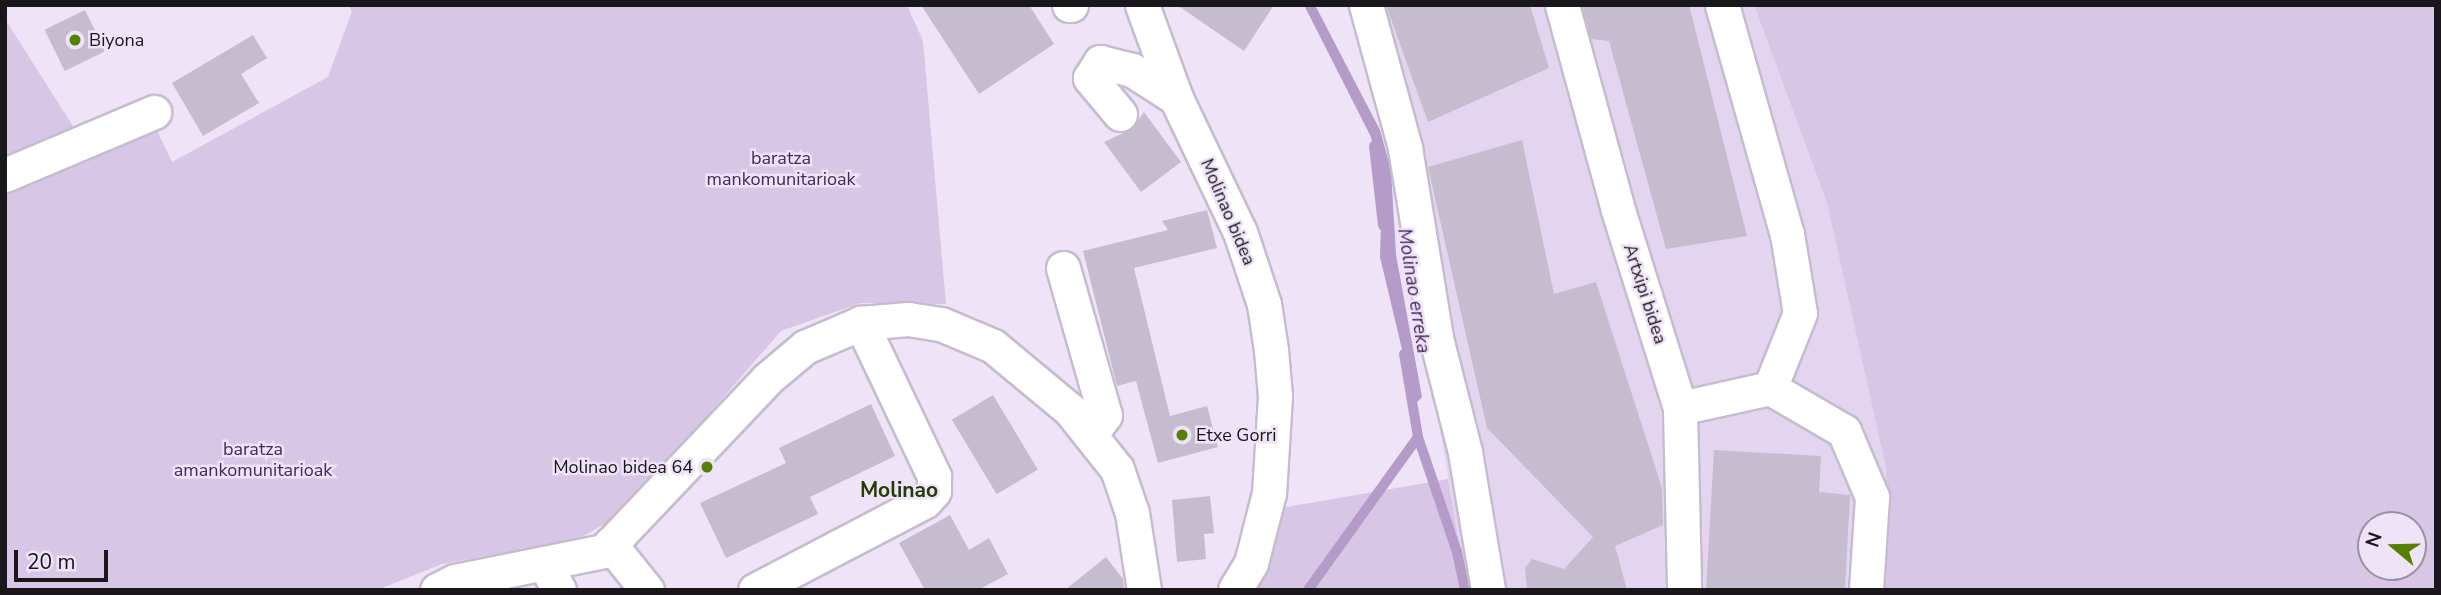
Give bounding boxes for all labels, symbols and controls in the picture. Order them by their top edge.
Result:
place label: Biyona [89,29,144,51]
marker: Biyona [67,32,83,48]
park label: baratza mankomunitarioak [707,148,855,190]
street label: Molinao bidea [1196,156,1260,268]
water label: Molinao erreka [1392,227,1434,355]
street label: Artxipi bidea [1619,241,1671,347]
place label: Etxe Gorri [1196,424,1276,446]
marker: Etxe Gorri [1174,427,1190,443]
park label: baratza amankomunitarioak [174,439,332,482]
place label: Molinao bidea 64 [553,456,693,478]
marker: Molinao bidea 64 [699,459,715,475]
district label: Molinao [860,477,938,503]
north arrow [2357,511,2427,581]
text: N [2359,529,2389,551]
scale bar [18,536,112,580]
text: 20 m [27,548,76,576]

